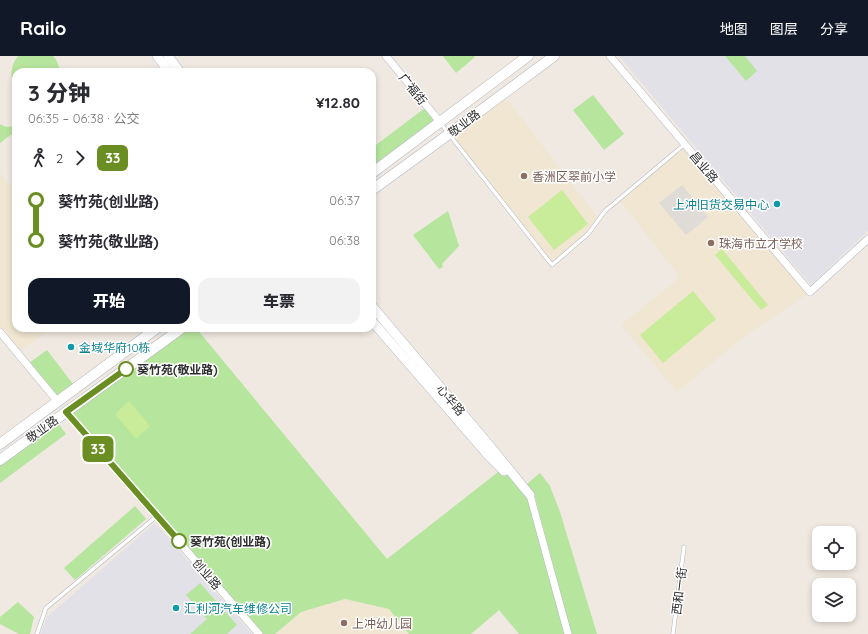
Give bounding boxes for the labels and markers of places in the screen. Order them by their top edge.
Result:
place label: 香洲区翠前小学 [532,169,616,184]
marker: 香洲区翠前小学 [519,171,529,181]
place label: 上冲旧货交易中心 [673,197,769,212]
marker: 上冲旧货交易中心 [772,199,782,209]
place label: 珠海市立才学校 [719,236,803,251]
marker: 珠海市立才学校 [706,238,716,248]
place label: 金域华府10栋 [79,340,151,355]
marker: 金域华府10栋 [66,342,76,352]
marker: 葵竹苑(敬业路) [118,361,134,377]
place label: 葵竹苑(敬业路) [137,362,218,377]
marker: 葵竹苑(创业路) [171,533,187,549]
place label: 葵竹苑(创业路) [190,534,271,549]
place label: 汇利河汽车维修公司 [184,601,292,616]
marker: 汇利河汽车维修公司 [171,603,181,613]
place label: 上冲幼儿园 [352,616,412,631]
marker: 上冲幼儿园 [339,618,349,628]

